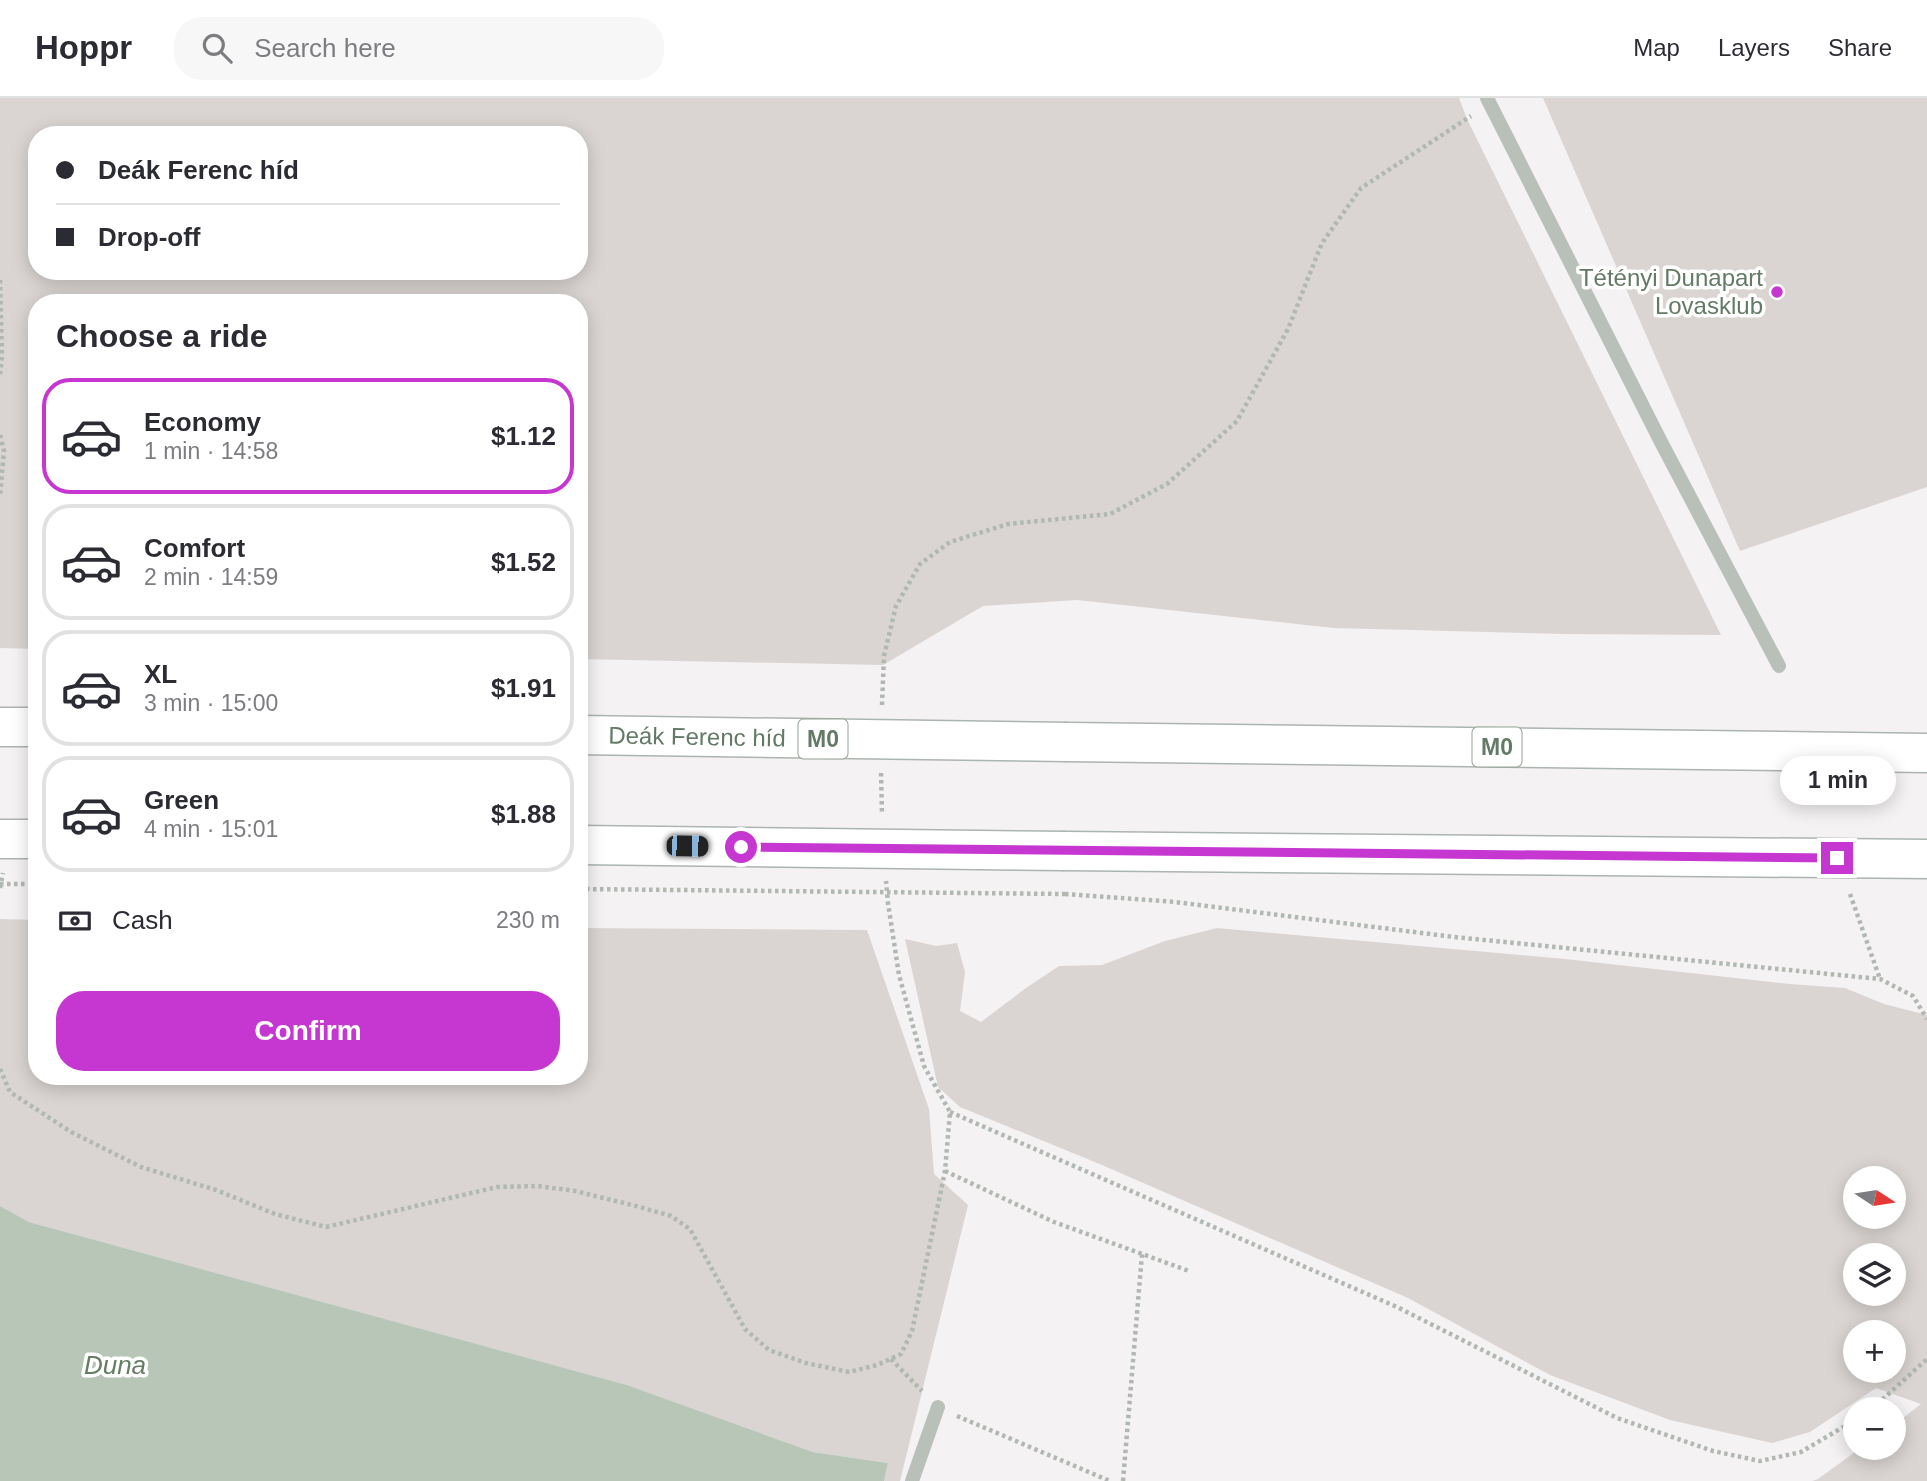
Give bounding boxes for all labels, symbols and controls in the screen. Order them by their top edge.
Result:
search box [174,17,664,80]
text: Hoppr [35,29,132,66]
icon: search [198,29,236,67]
text: Search here [254,33,396,63]
text: Map [1633,34,1680,61]
text: Layers [1718,34,1790,61]
text: Share [1828,34,1892,61]
text: Deák Ferenc híd [98,155,299,185]
text: Drop-off [98,222,201,252]
place label: Tétényi Dunapart Lovasklub [1579,264,1763,319]
marker: Tétényi Dunapart Lovasklub [1769,284,1785,300]
text: Choose a ride [56,318,268,354]
icon: car [60,405,123,468]
text: Economy [144,407,261,437]
text: $1.12 [491,421,556,451]
text: 1 min · 14:58 [144,438,278,464]
icon: car [60,531,123,594]
text: Comfort [144,533,245,563]
text: $1.52 [491,547,556,577]
text: 2 min · 14:59 [144,564,278,590]
icon: car [60,657,123,720]
text: XL [144,659,177,689]
text: $1.91 [491,673,556,703]
text: 3 min · 15:00 [144,690,278,716]
road number: M0 [798,720,848,758]
street label: Deák Ferenc híd [608,721,786,752]
road number: M0 [1472,727,1522,766]
callout: 1 min [1779,756,1895,806]
text: 1 min [1808,767,1868,793]
icon: car [60,783,123,846]
text: Green [144,785,219,815]
text: $1.88 [491,799,556,829]
text: 4 min · 15:01 [144,816,278,842]
route start [725,831,757,863]
car [666,835,709,857]
route end [1821,842,1853,874]
icon: cash [56,902,94,940]
text: Cash [112,905,173,935]
text: 230 m [496,907,560,933]
button: Confirm [56,991,560,1071]
north arrow [1843,1166,1906,1228]
map controls [1843,1166,1906,1460]
button: layers [1843,1243,1906,1306]
button: + [1843,1320,1906,1383]
water label: Duna [84,1350,146,1380]
button: − [1843,1397,1906,1460]

